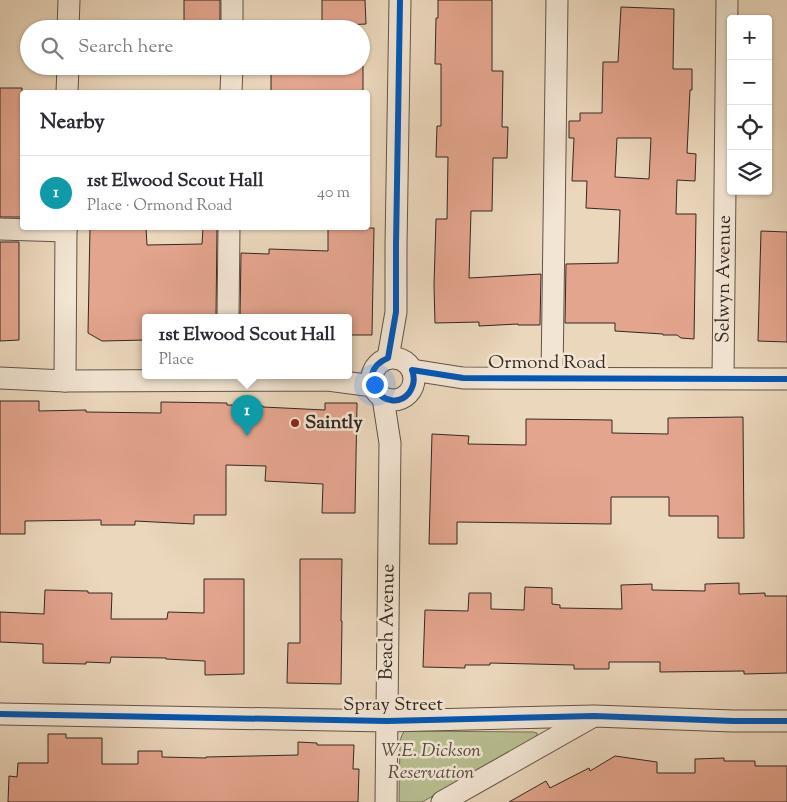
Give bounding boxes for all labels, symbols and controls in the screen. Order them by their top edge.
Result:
map controls [727,15,772,195]
button: + [727,15,772,60]
search box [20,20,370,75]
icon: search [38,34,66,62]
text: Search here [78,34,173,61]
button: − [727,60,772,105]
button: locate [727,105,772,150]
text: Nearby [40,108,105,138]
button: layers [727,150,772,195]
text: 1st Elwood Scout Hall [87,168,263,195]
text: 1 [53,182,59,205]
text: 40 m [317,182,350,205]
text: Place · Ormond Road [87,195,232,218]
street label: Selwyn Avenue [710,215,738,343]
popup [142,314,352,379]
text: 1st Elwood Scout Hall [159,322,335,349]
text: Place [159,349,194,372]
street label: Ormond Road [488,350,606,377]
your location [362,372,388,398]
pin: 1 [231,395,263,436]
place label: Saintly [305,410,363,437]
marker: Saintly [289,417,301,429]
street label: Beach Avenue [373,563,403,680]
street label: Spray Street [343,692,444,719]
park label: W.E. Dickson Reservation [381,738,481,787]

